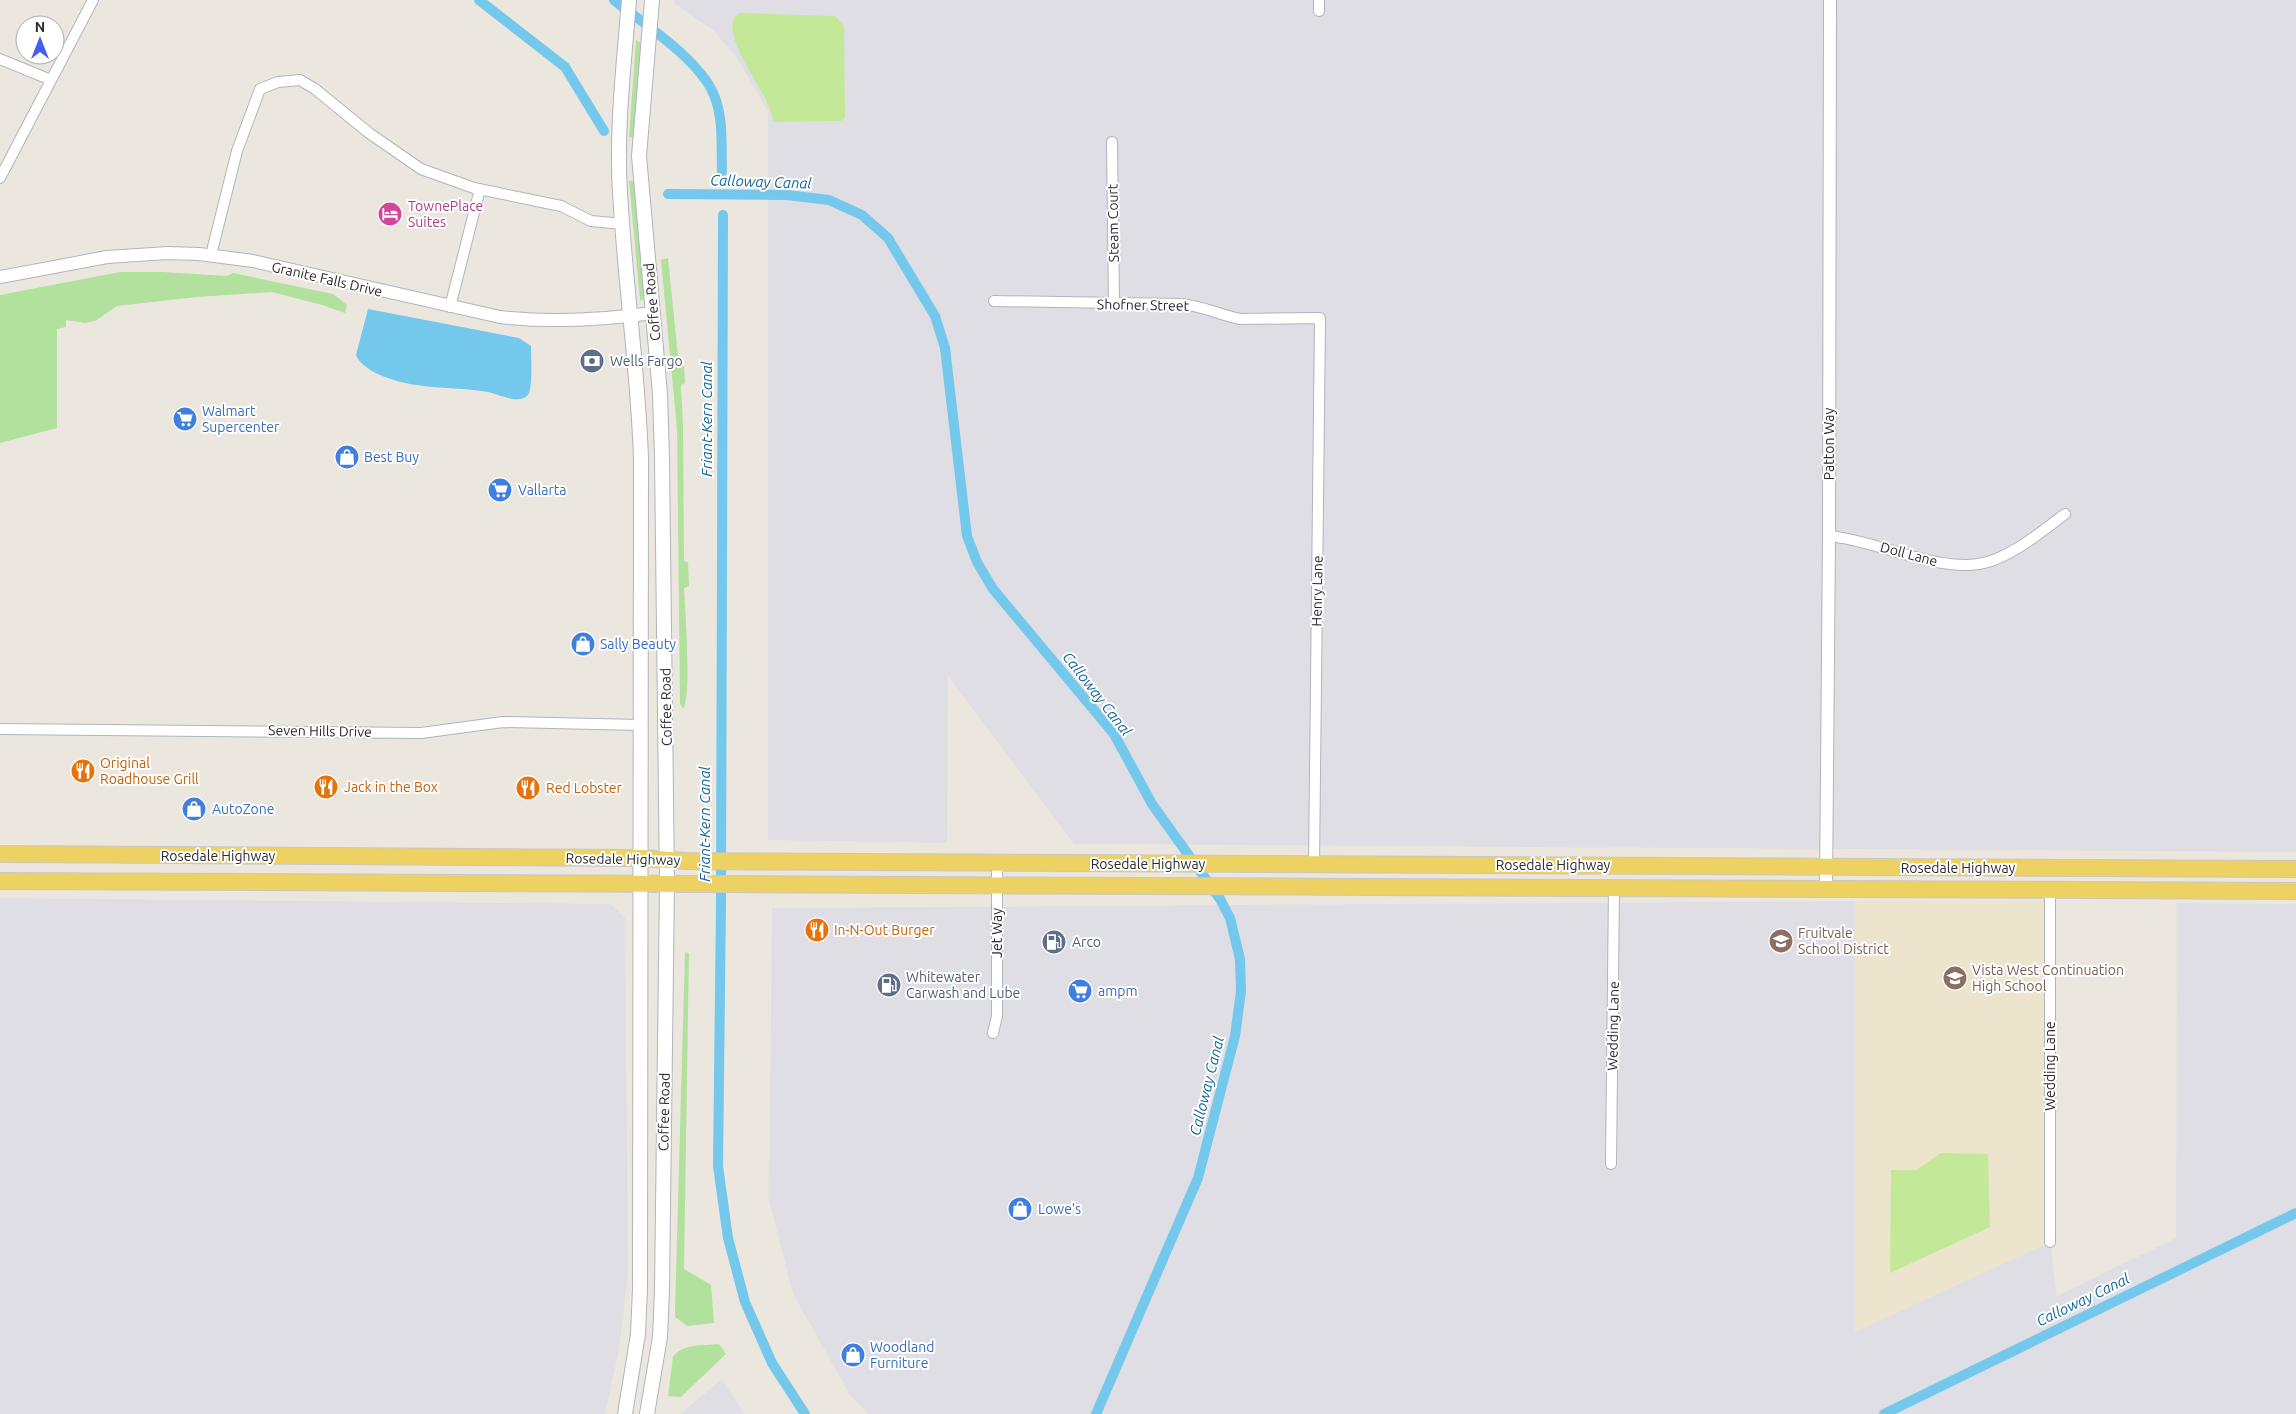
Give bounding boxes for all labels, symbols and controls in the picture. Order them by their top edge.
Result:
north arrow [15,15,65,65]
text: N [35,19,45,35]
water label: Calloway Canal [710,171,813,192]
street label: Steam Court [1104,183,1122,262]
place label: TownePlace Suites [408,198,483,230]
hotel icon: TownePlace Suites [377,201,403,227]
street label: Granite Falls Drive [270,258,384,300]
street label: Coffee Road [641,262,663,342]
street label: Shofner Street [1097,296,1190,314]
bank icon: Wells Fargo [579,348,605,374]
place label: Wells Fargo [610,353,683,369]
water label: Friant-Kern Canal [698,360,715,477]
place label: Walmart Supercenter [202,403,280,435]
supermarket icon: Walmart Supercenter [172,406,198,432]
street label: Patton Way [1821,408,1837,480]
shop icon: Best Buy [334,444,360,470]
place label: Best Buy [364,449,419,465]
supermarket icon: Vallarta [487,477,513,503]
place label: Vallarta [518,482,566,498]
street label: Doll Lane [1879,539,1939,569]
street label: Henry Lane [1308,555,1326,627]
shop icon: Sally Beauty [570,631,596,657]
place label: Sally Beauty [600,636,676,652]
water label: Calloway Canal [1059,648,1136,740]
street label: Coffee Road [657,668,675,746]
street label: Seven Hills Drive [268,722,372,740]
place label: Original Roadhouse Grill [100,755,199,787]
restaurant icon: Original Roadhouse Grill [70,758,96,784]
water label: Friant-Kern Canal [696,765,713,882]
restaurant icon: Jack in the Box [313,774,339,800]
restaurant icon: Red Lobster [515,775,541,801]
place label: Jack in the Box [344,779,438,795]
place label: Red Lobster [546,780,623,796]
shop icon: AutoZone [181,796,207,822]
place label: AutoZone [212,801,274,817]
street label: Rosedale Highway [161,848,276,864]
street label: Rosedale Highway [566,850,681,868]
street label: Rosedale Highway [1091,856,1206,872]
street label: Rosedale Highway [1496,857,1611,873]
street label: Rosedale Highway [1901,860,2016,876]
street label: Jet Way [989,908,1005,958]
restaurant icon: In-N-Out Burger [804,917,830,943]
place label: In-N-Out Burger [834,922,935,938]
place label: Fruitvale School District [1798,925,1889,957]
school or university icon: Fruitvale School District [1768,928,1794,954]
fuel station icon: Arco [1041,929,1067,955]
place label: Arco [1072,934,1101,950]
place label: Vista West Continuation High School [1972,962,2124,994]
school or university icon: Vista West Continuation High School [1942,965,1968,991]
place label: Whitewater Carwash and Lube [906,969,1020,1001]
fuel station icon: Whitewater Carwash and Lube [876,972,902,998]
supermarket icon: ampm [1067,978,1093,1004]
street label: Wedding Lane [1604,981,1622,1071]
place label: ampm [1098,983,1138,999]
street label: Wedding Lane [2042,1021,2058,1111]
water label: Calloway Canal [1186,1034,1227,1137]
street label: Coffee Road [655,1073,673,1151]
shop icon: Lowe's [1007,1196,1033,1222]
place label: Lowe's [1038,1201,1081,1217]
water label: Calloway Canal [2033,1269,2133,1329]
place label: Woodland Furniture [870,1339,934,1371]
shop icon: Woodland Furniture [840,1342,866,1368]

